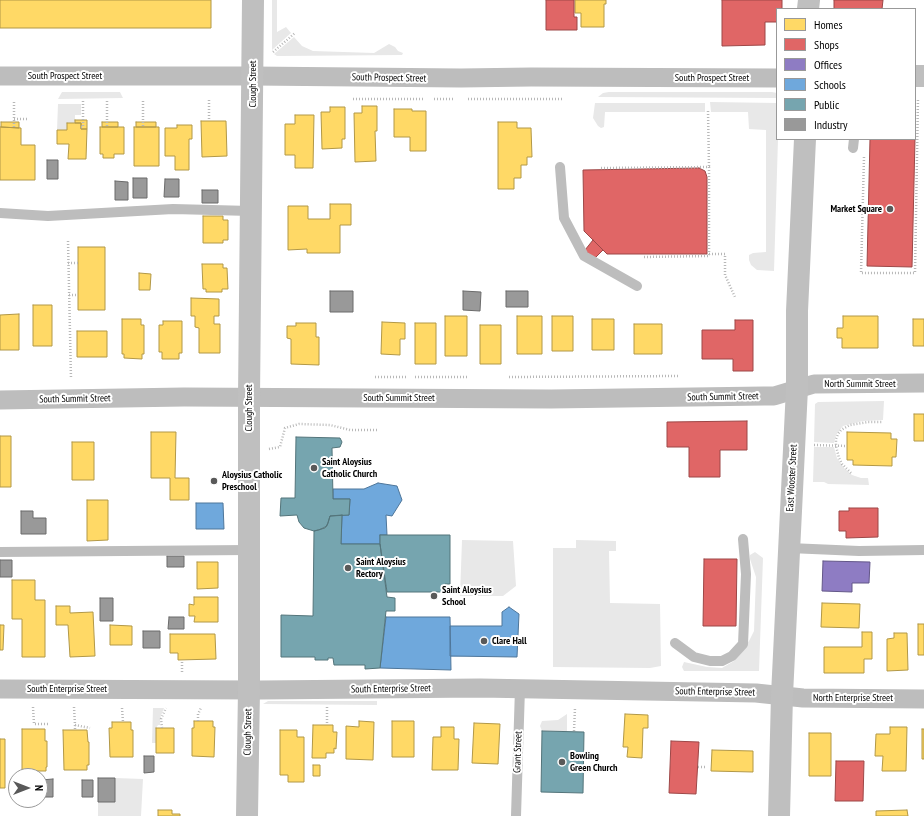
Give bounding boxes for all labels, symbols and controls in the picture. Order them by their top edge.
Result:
legend [776,8,916,140]
text: Homes [814,17,842,32]
text: Shops [814,37,839,52]
text: Offices [814,57,842,72]
street label: Clough Street [247,60,259,108]
street label: South Prospect Street [28,70,102,82]
street label: South Prospect Street [352,71,426,85]
street label: South Prospect Street [675,72,749,84]
text: Schools [814,77,846,92]
text: Public [814,97,839,112]
text: Industry [814,117,848,132]
place label: Market Square [830,203,882,215]
marker: Market Square [885,204,895,214]
street label: North Summit Street [824,378,896,390]
street label: Clough Street [243,384,255,432]
street label: South Summit Street [687,390,759,404]
street label: South Summit Street [39,392,111,406]
street label: South Summit Street [363,392,435,404]
street label: East Wooster Street [784,444,800,512]
place label: Saint Aloysius Catholic Church [322,456,377,480]
marker: Saint Aloysius Catholic Church [309,463,319,473]
place label: Aloysius Catholic Preschool [222,469,282,492]
marker: Aloysius Catholic Preschool [209,476,219,486]
place label: Saint Aloysius Rectory [356,556,406,580]
marker: Saint Aloysius Rectory [343,563,353,573]
place label: Saint Aloysius School [442,584,492,608]
marker: Saint Aloysius School [429,591,439,601]
place label: Clare Hall [492,635,527,647]
marker: Clare Hall [479,636,489,646]
street label: South Enterprise Street [351,682,431,696]
street label: South Enterprise Street [27,683,107,695]
street label: South Enterprise Street [675,685,755,699]
street label: North Enterprise Street [813,692,893,704]
street label: Clough Street [242,708,254,756]
street label: Grant Street [511,731,525,773]
place label: Bowling Green Church [570,750,617,774]
marker: Bowling Green Church [557,757,567,767]
north arrow [8,768,48,808]
text: N [32,785,46,791]

